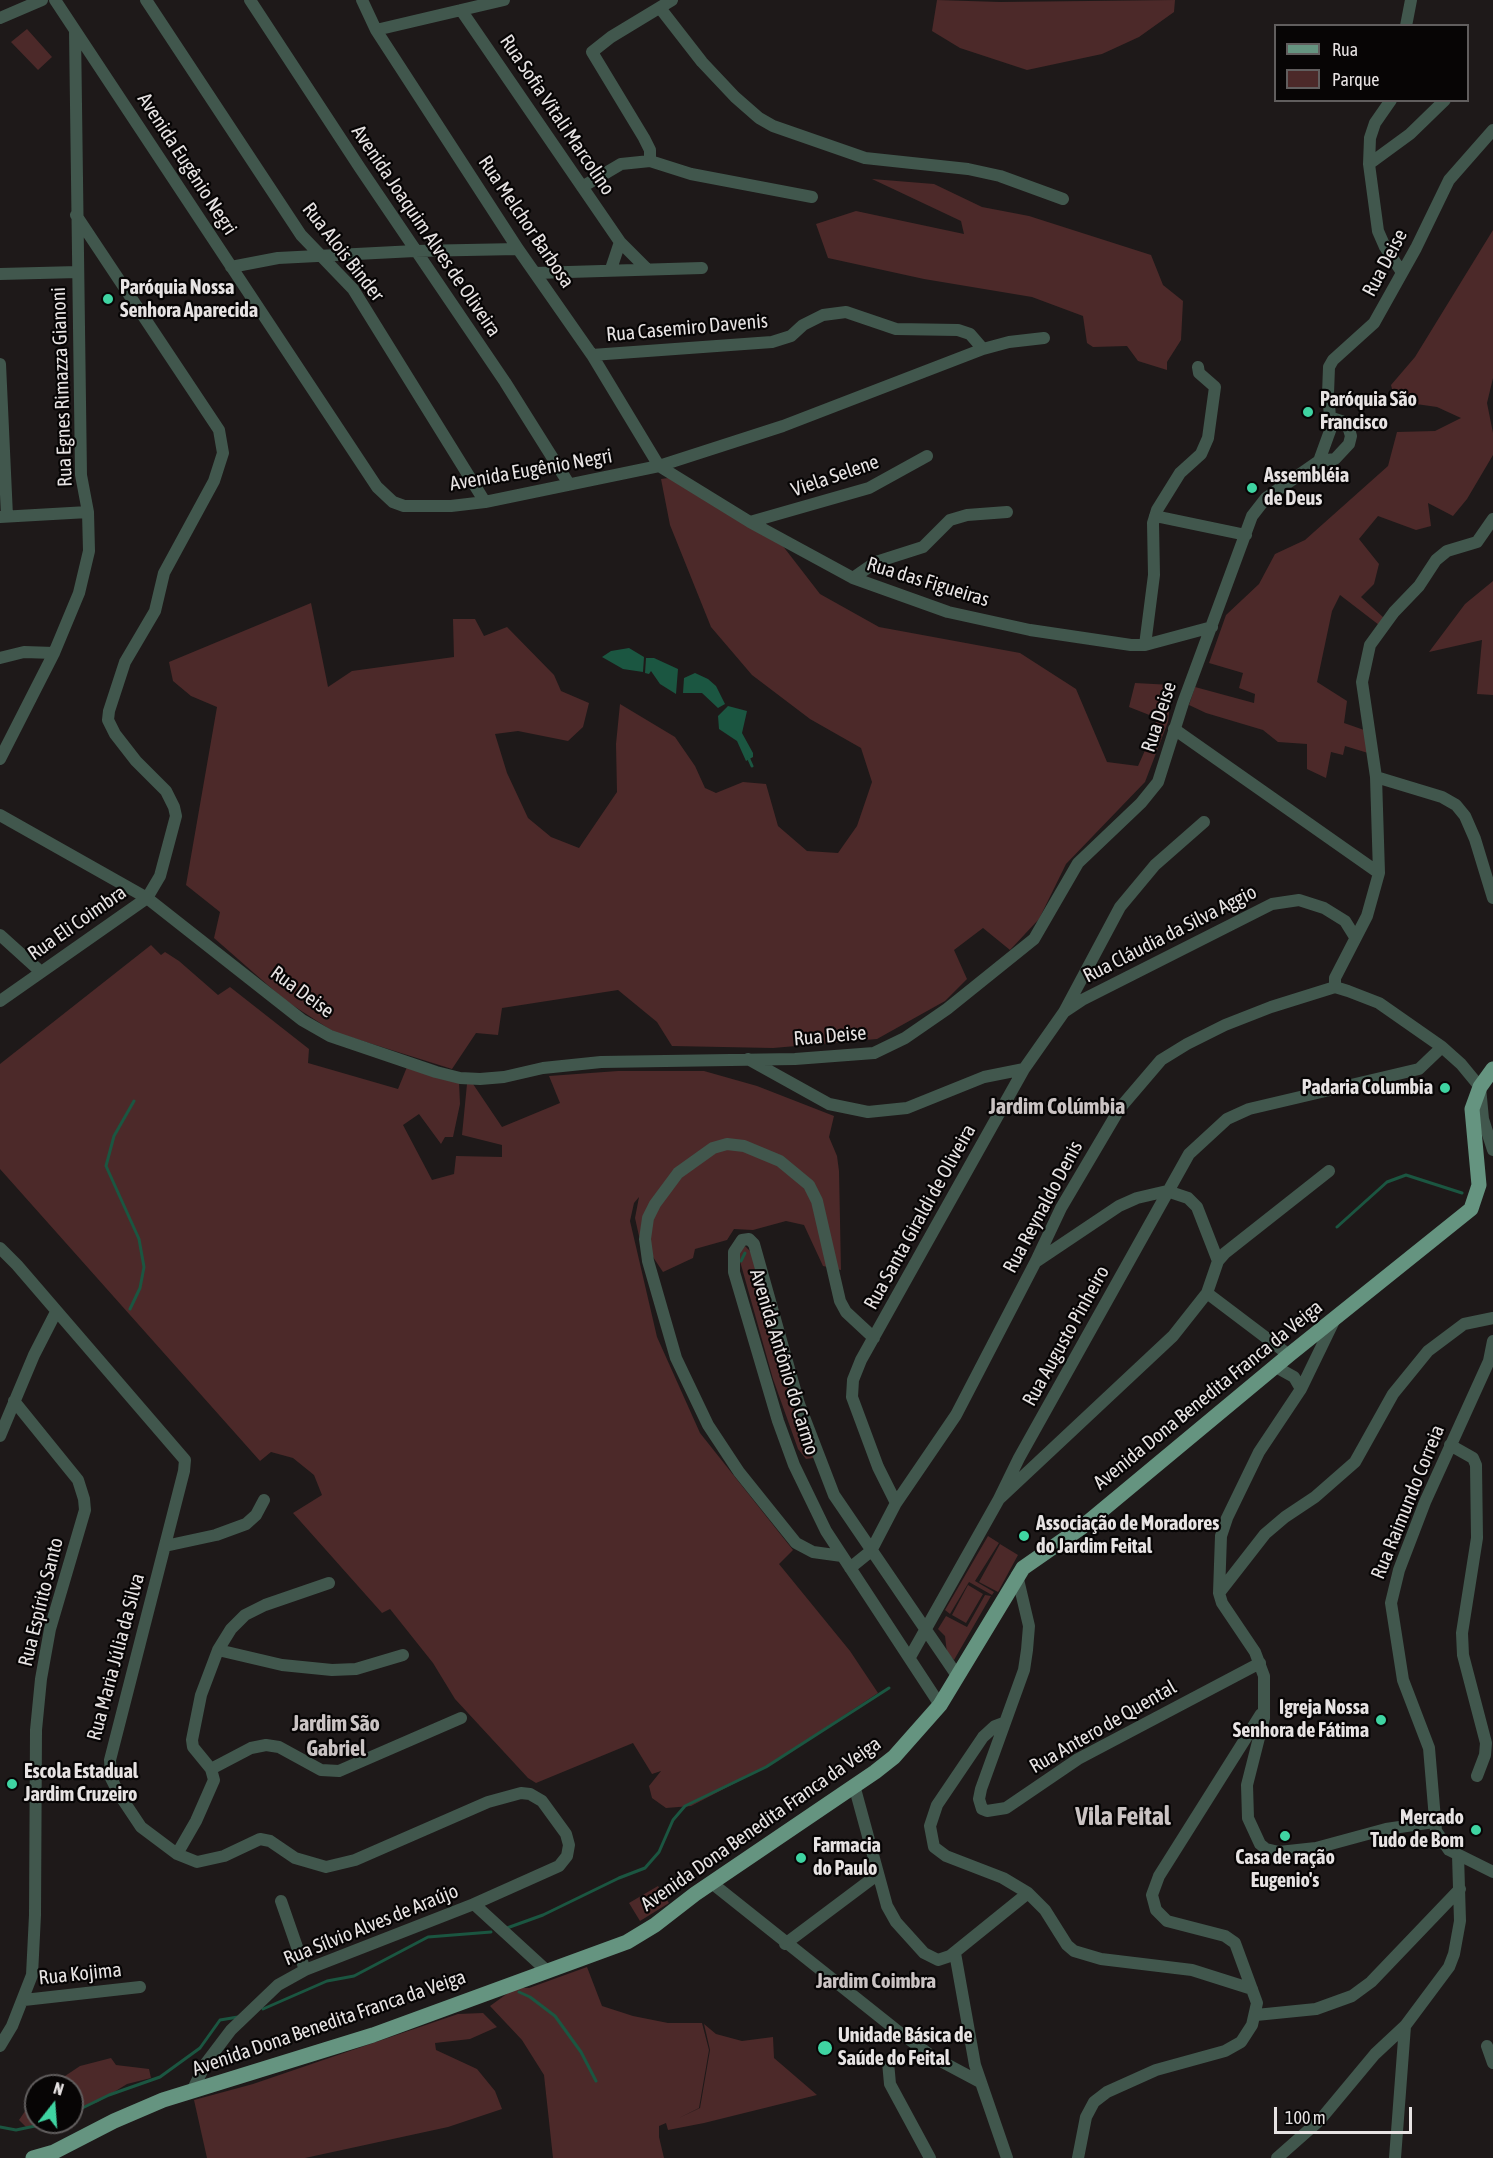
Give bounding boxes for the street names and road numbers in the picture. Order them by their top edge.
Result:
street label: Rua Sofia Vitali Marcolino [494,30,620,200]
street label: Avenida Eugênio Negri [132,88,242,240]
street label: Avenida Joaquim Alves de Oliveira [346,121,506,341]
street label: Rua Melchor Barbosa [473,151,579,293]
street label: Rua Alois Binder [297,198,389,306]
street label: Rua Deise [1357,225,1413,301]
street label: Rua Egnes Rimazza Gianoni [47,287,77,487]
street label: Rua Casemiro Davenis [605,309,769,347]
street label: Avenida Eugênio Negri [448,444,614,496]
street label: Viela Selene [788,450,882,502]
street label: Rua das Figueiras [864,552,992,612]
street label: Rua Deise [1136,679,1182,755]
street label: Rua Eli Coimbra [23,880,131,966]
street label: Rua Cláudia da Silva Aggio [1079,880,1261,988]
street label: Rua Deise [266,961,338,1023]
street label: Rua Deise [793,1021,867,1051]
street label: Rua Santa Giraldi de Oliveira [859,1120,981,1314]
street label: Rua Reynaldo Denis [998,1137,1088,1277]
street label: Rua Augusto Pinheiro [1018,1262,1114,1410]
street label: Avenida Antônio do Carmo [744,1266,824,1458]
street label: Avenida Dona Benedita Franca da Veiga [1089,1295,1327,1495]
street label: Rua Raimundo Correia [1366,1421,1450,1583]
street label: Rua Espírito Santo [13,1535,69,1669]
street label: Rua Maria Júlia da Silva [82,1571,150,1743]
street label: Rua Antero de Quental [1025,1675,1181,1779]
street label: Avenida Dona Benedita Franca da Veiga [636,1732,886,1916]
street label: Rua Sílvio Alves de Araújo [280,1879,462,1971]
street label: Rua Kojima [37,1958,123,1990]
street label: Avenida Dona Benedita Franca da Veiga [189,1965,469,2081]

